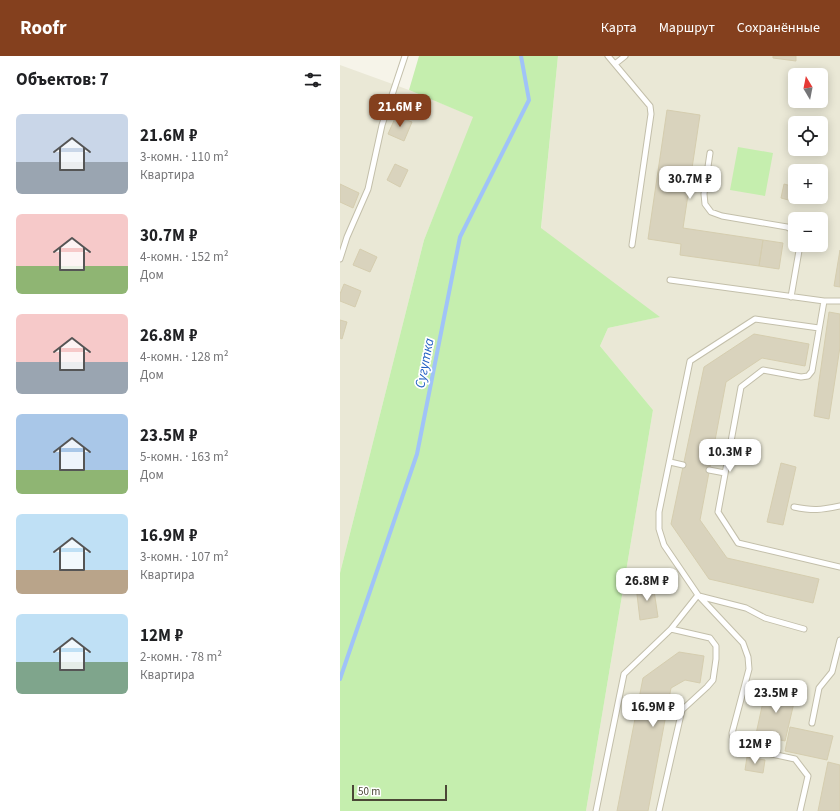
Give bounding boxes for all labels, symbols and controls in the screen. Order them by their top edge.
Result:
text: Roofr [20,15,67,42]
text: Карта [601,18,637,38]
text: Маршрут [659,18,715,38]
text: Сохранённые [737,18,820,38]
text: Объектов: 7 [16,68,109,92]
north arrow [788,68,828,108]
map controls [788,68,828,252]
icon: filters [302,69,324,91]
pin: 21.6M ₽ [363,94,437,128]
text: 21.6M ₽ [378,98,422,116]
button: locate [788,116,828,156]
text: 21.6M ₽ [140,124,197,148]
icon: home [48,130,96,178]
text: 3-комн. · 110 m² [140,148,229,166]
button: + [788,164,828,204]
text: Квартира [140,166,195,184]
pin: 30.7M ₽ [653,166,727,200]
text: 30.7M ₽ [668,170,712,188]
button: − [788,212,828,252]
text: 30.7M ₽ [140,224,197,248]
icon: home [48,230,96,278]
text: 4-комн. · 152 m² [140,248,229,266]
text: Дом [140,266,164,284]
text: 26.8M ₽ [140,324,197,348]
icon: home [48,330,96,378]
water label: Сугутка [410,336,440,390]
text: 4-комн. · 128 m² [140,348,229,366]
text: Дом [140,366,164,384]
text: 23.5M ₽ [140,424,197,448]
icon: home [48,430,96,478]
pin: 10.3M ₽ [693,439,767,473]
text: 10.3M ₽ [708,443,752,461]
text: 5-комн. · 163 m² [140,448,229,466]
text: Дом [140,466,164,484]
text: 16.9M ₽ [140,524,197,548]
icon: home [48,530,96,578]
text: 3-комн. · 107 m² [140,548,229,566]
text: Квартира [140,566,195,584]
pin: 26.8M ₽ [610,568,684,602]
text: 26.8M ₽ [625,572,669,590]
text: 12M ₽ [140,624,183,648]
icon: home [48,630,96,678]
text: 2-комн. · 78 m² [140,648,222,666]
text: Квартира [140,666,195,684]
pin: 23.5M ₽ [739,680,813,714]
text: 23.5M ₽ [754,684,798,702]
pin: 16.9M ₽ [616,694,690,728]
text: 16.9M ₽ [631,698,675,716]
pin: 12M ₽ [727,731,783,765]
text: 12M ₽ [738,735,772,753]
scale bar [352,783,447,802]
text: 50 m [358,784,380,799]

